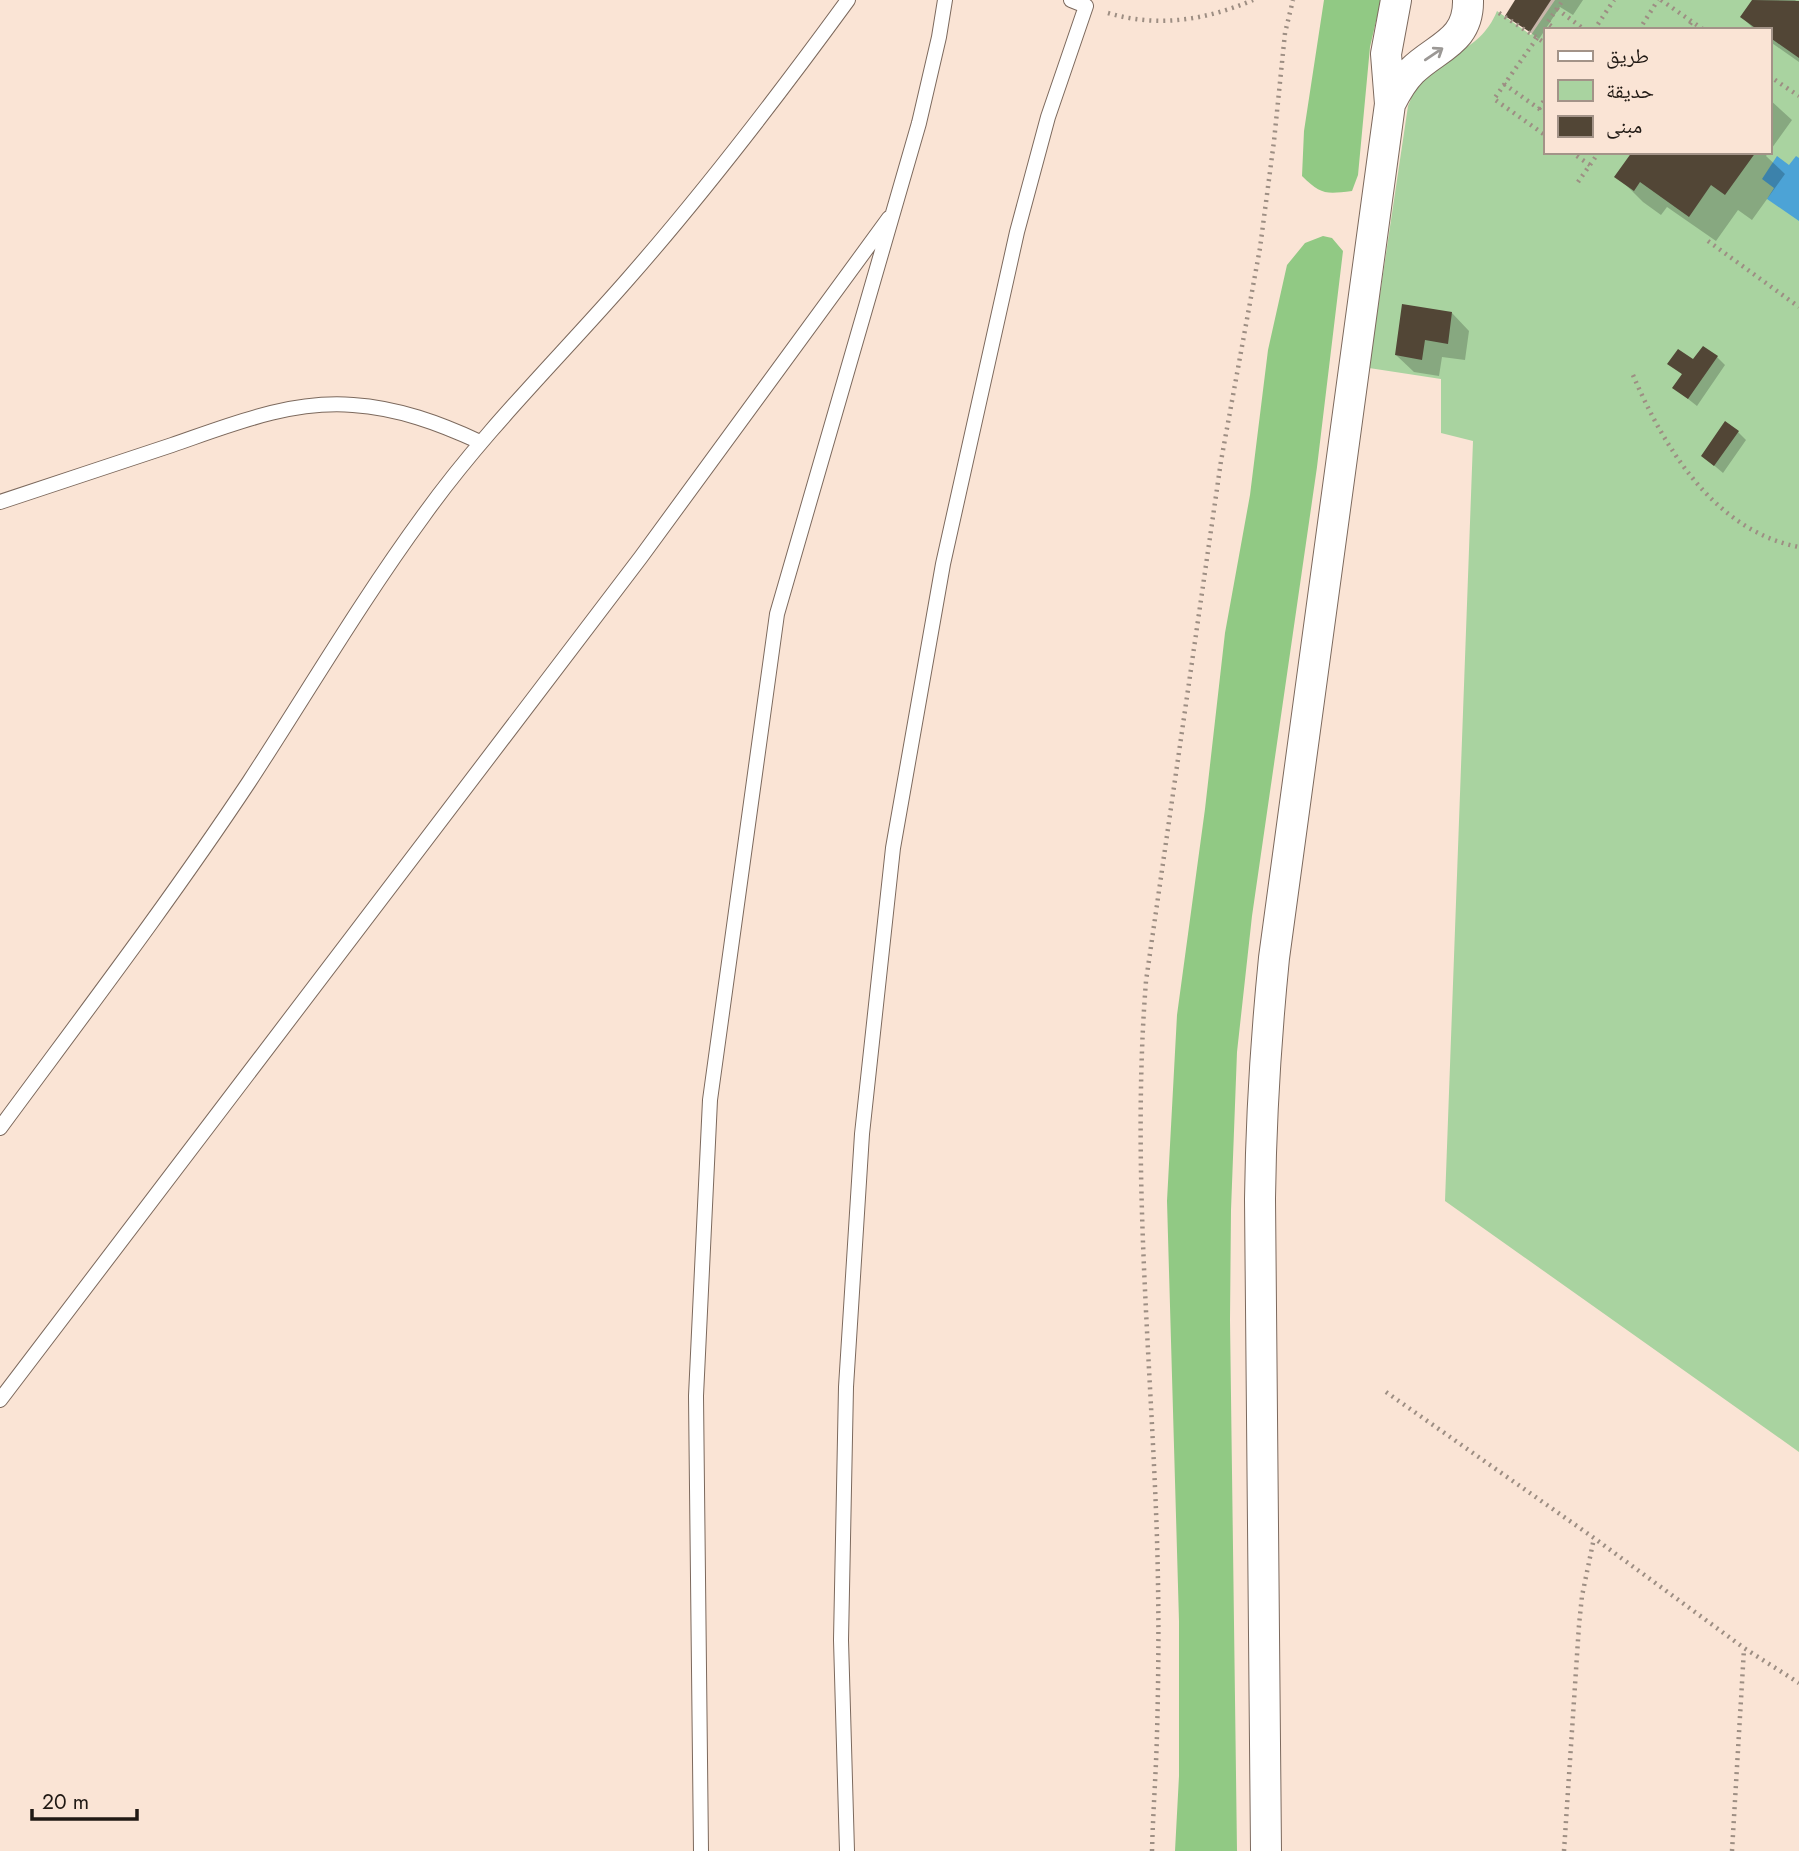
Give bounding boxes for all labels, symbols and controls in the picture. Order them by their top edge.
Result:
legend [1544,28,1771,154]
text: طريق [1606,41,1649,71]
one-way arrow [1424,47,1443,61]
text: حديقة [1606,76,1654,106]
text: مبنى [1606,111,1642,141]
scale bar [32,1778,136,1822]
text: 20 m [42,1787,89,1817]

